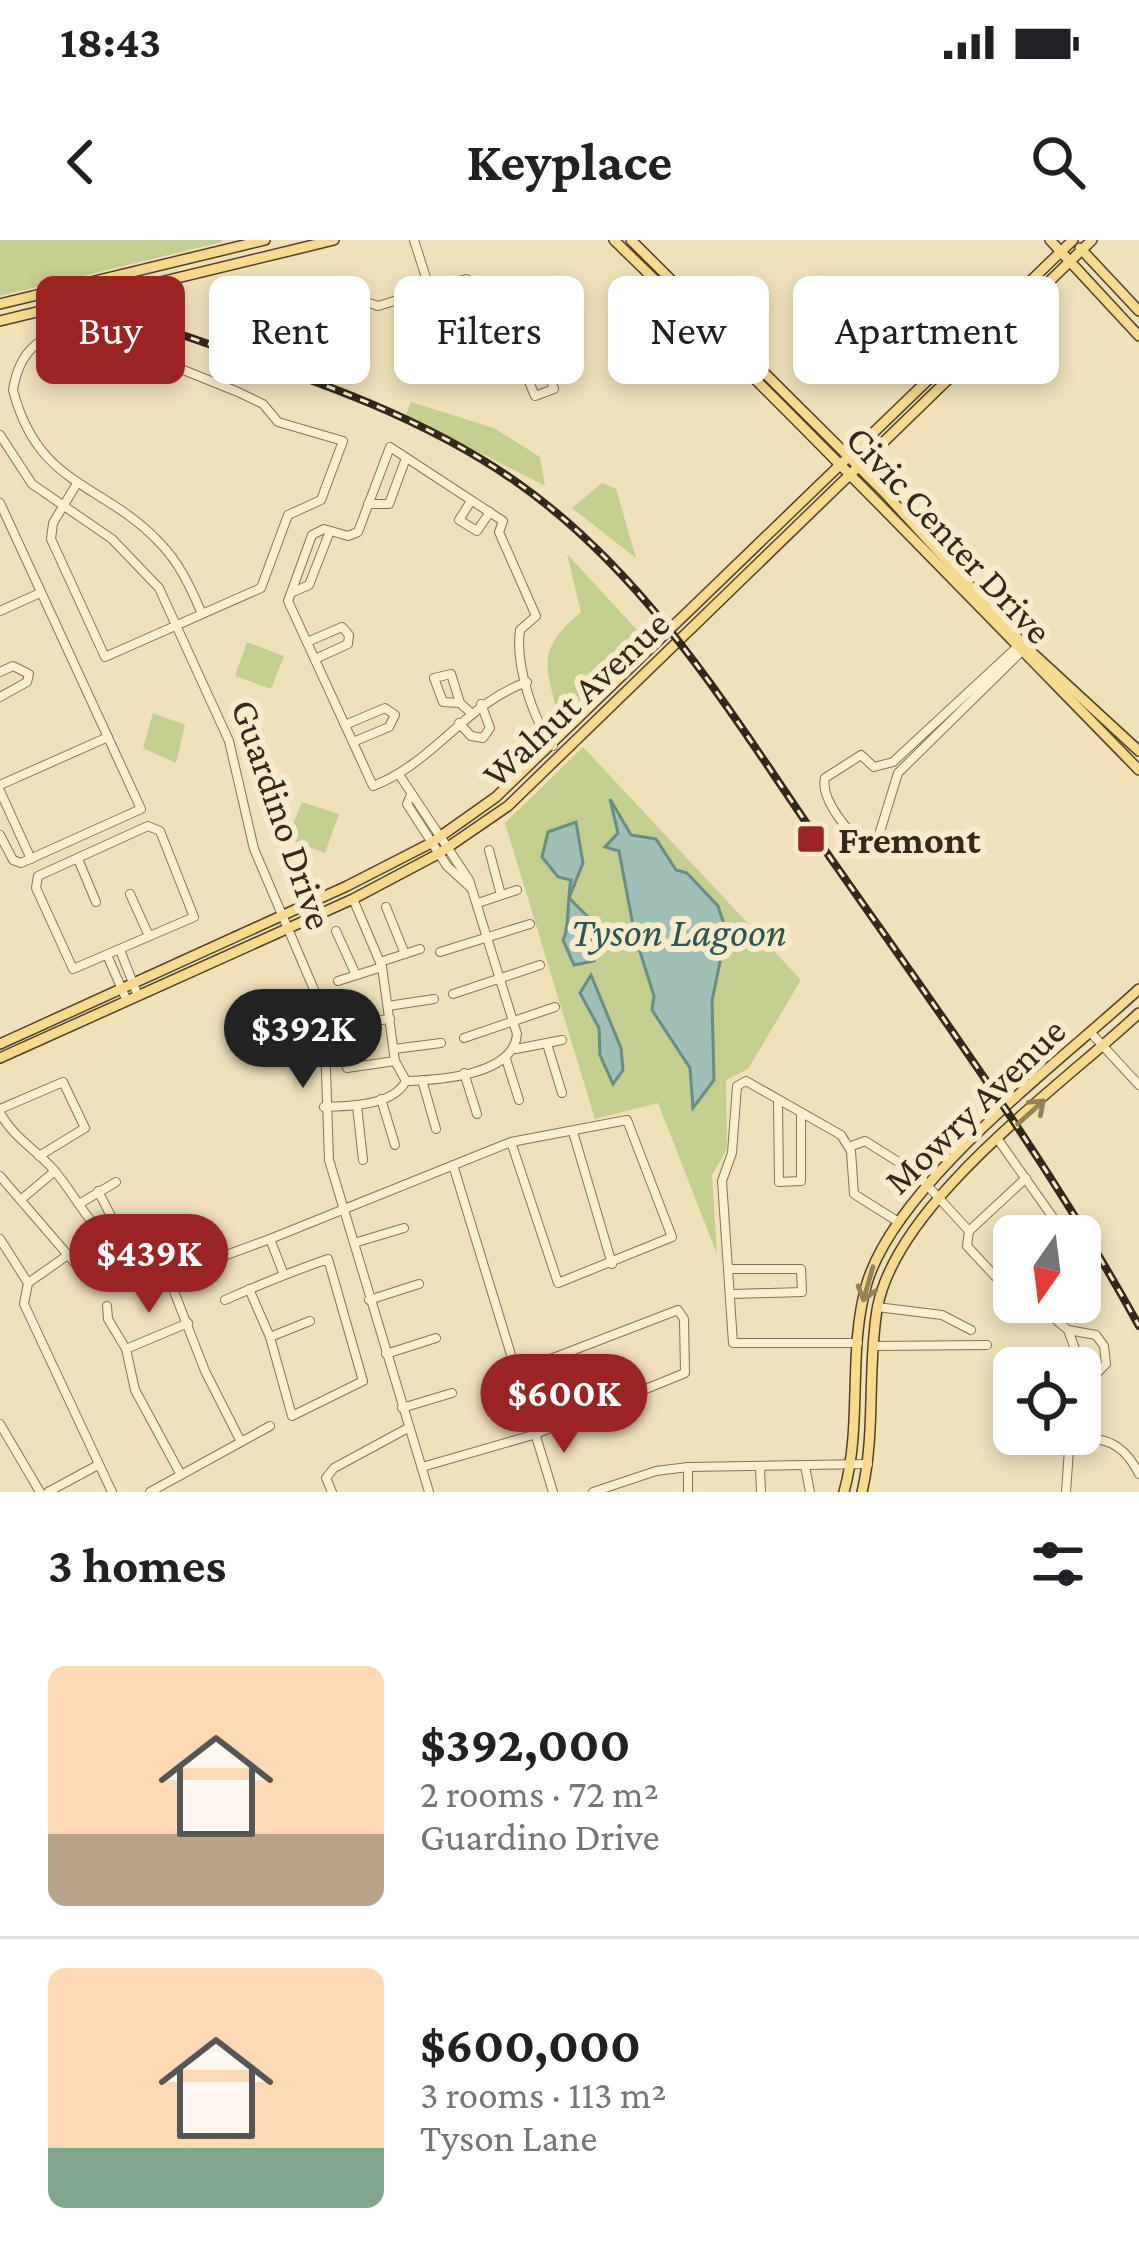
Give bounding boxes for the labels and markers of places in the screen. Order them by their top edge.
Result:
place label: Fremont [838,818,981,861]
marker: Fremont [795,823,827,855]
pin: $392K [219,989,387,1091]
pin: $439K [65,1214,233,1316]
pin: $600K [480,1354,648,1456]

